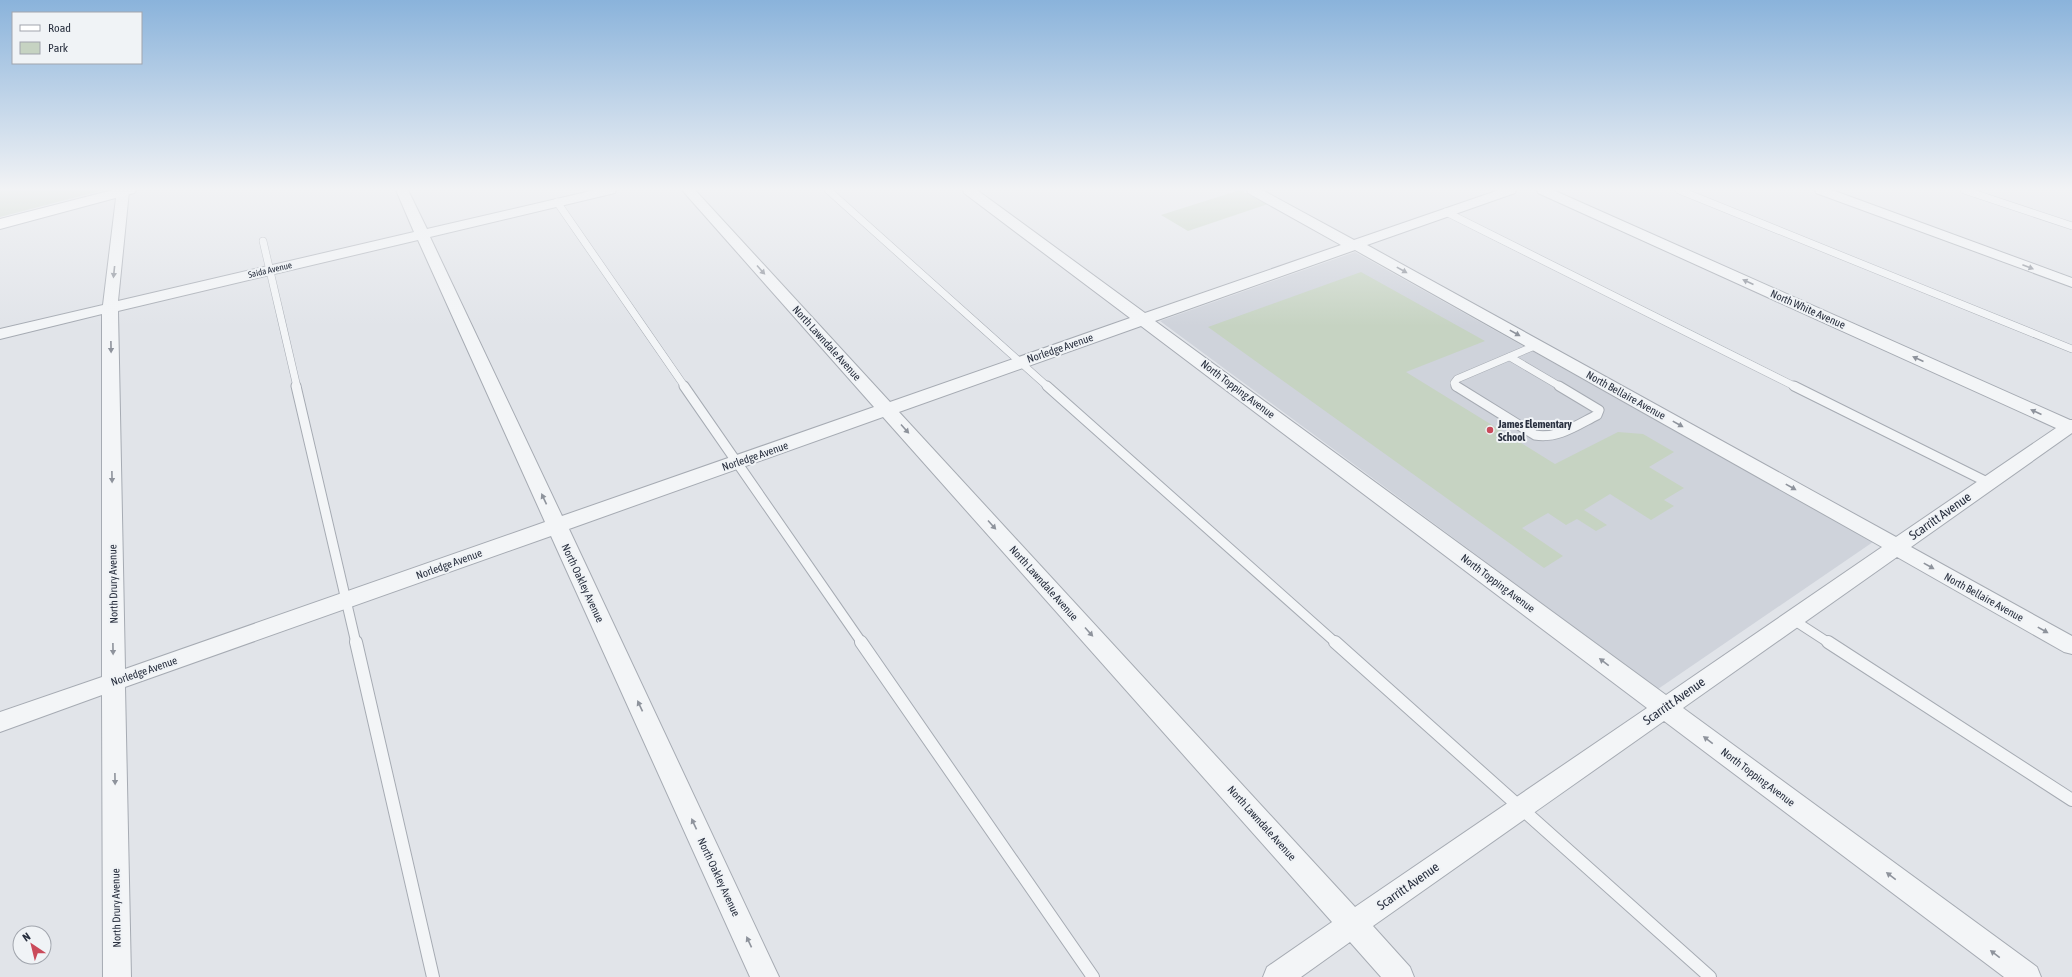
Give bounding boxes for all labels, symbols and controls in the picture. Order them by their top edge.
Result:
legend [12,12,142,64]
text: Road [48,21,71,35]
text: Park [48,41,69,55]
street label: Saida Avenue [247,260,293,280]
one-way arrow [757,265,766,275]
one-way arrow [2023,265,2035,271]
one-way arrow [111,266,117,278]
one-way arrow [1396,266,1408,273]
one-way arrow [1743,279,1754,285]
street label: North White Avenue [1769,287,1847,331]
street label: North Lawndale Avenue [790,303,864,383]
one-way arrow [1509,330,1521,336]
street label: Norledge Avenue [1025,331,1095,365]
one-way arrow [108,341,114,354]
one-way arrow [1912,355,1924,362]
street label: North Topping Avenue [1199,357,1277,421]
street label: North Bellaire Avenue [1584,368,1668,422]
one-way arrow [2031,409,2042,415]
place label: James Elementary School [1497,418,1572,443]
one-way arrow [1672,420,1684,427]
one-way arrow [900,424,910,434]
marker: James Elementary School [1485,425,1495,435]
street label: Norledge Avenue [720,439,790,473]
one-way arrow [109,471,115,484]
one-way arrow [1785,484,1797,490]
street label: Scarritt Avenue [1906,489,1974,543]
one-way arrow [541,493,547,504]
one-way arrow [988,520,997,530]
street label: North Oakley Avenue [560,542,606,624]
street label: North Lawndale Avenue [1007,543,1081,623]
street label: North Drury Avenue [106,544,120,624]
street label: Norledge Avenue [414,547,484,581]
street label: North Topping Avenue [1459,551,1537,615]
one-way arrow [1924,563,1935,570]
street label: North Bellaire Avenue [1942,570,2026,624]
one-way arrow [2037,626,2049,633]
one-way arrow [1084,627,1093,637]
one-way arrow [110,643,117,655]
street label: Norledge Avenue [109,654,179,688]
one-way arrow [1599,658,1609,666]
street label: Scarritt Avenue [1640,674,1708,728]
one-way arrow [637,700,643,711]
one-way arrow [1703,736,1714,744]
street label: North Topping Avenue [1719,745,1797,809]
one-way arrow [112,773,118,786]
street label: North Lawndale Avenue [1225,783,1299,863]
one-way arrow [691,818,697,829]
street label: North Oakley Avenue [696,836,742,918]
street label: Scarritt Avenue [1374,859,1442,913]
street label: North Drury Avenue [109,868,123,948]
one-way arrow [1886,872,1896,880]
north arrow [12,925,52,965]
text: N [20,930,32,944]
one-way arrow [746,936,752,947]
one-way arrow [1990,950,2001,958]

